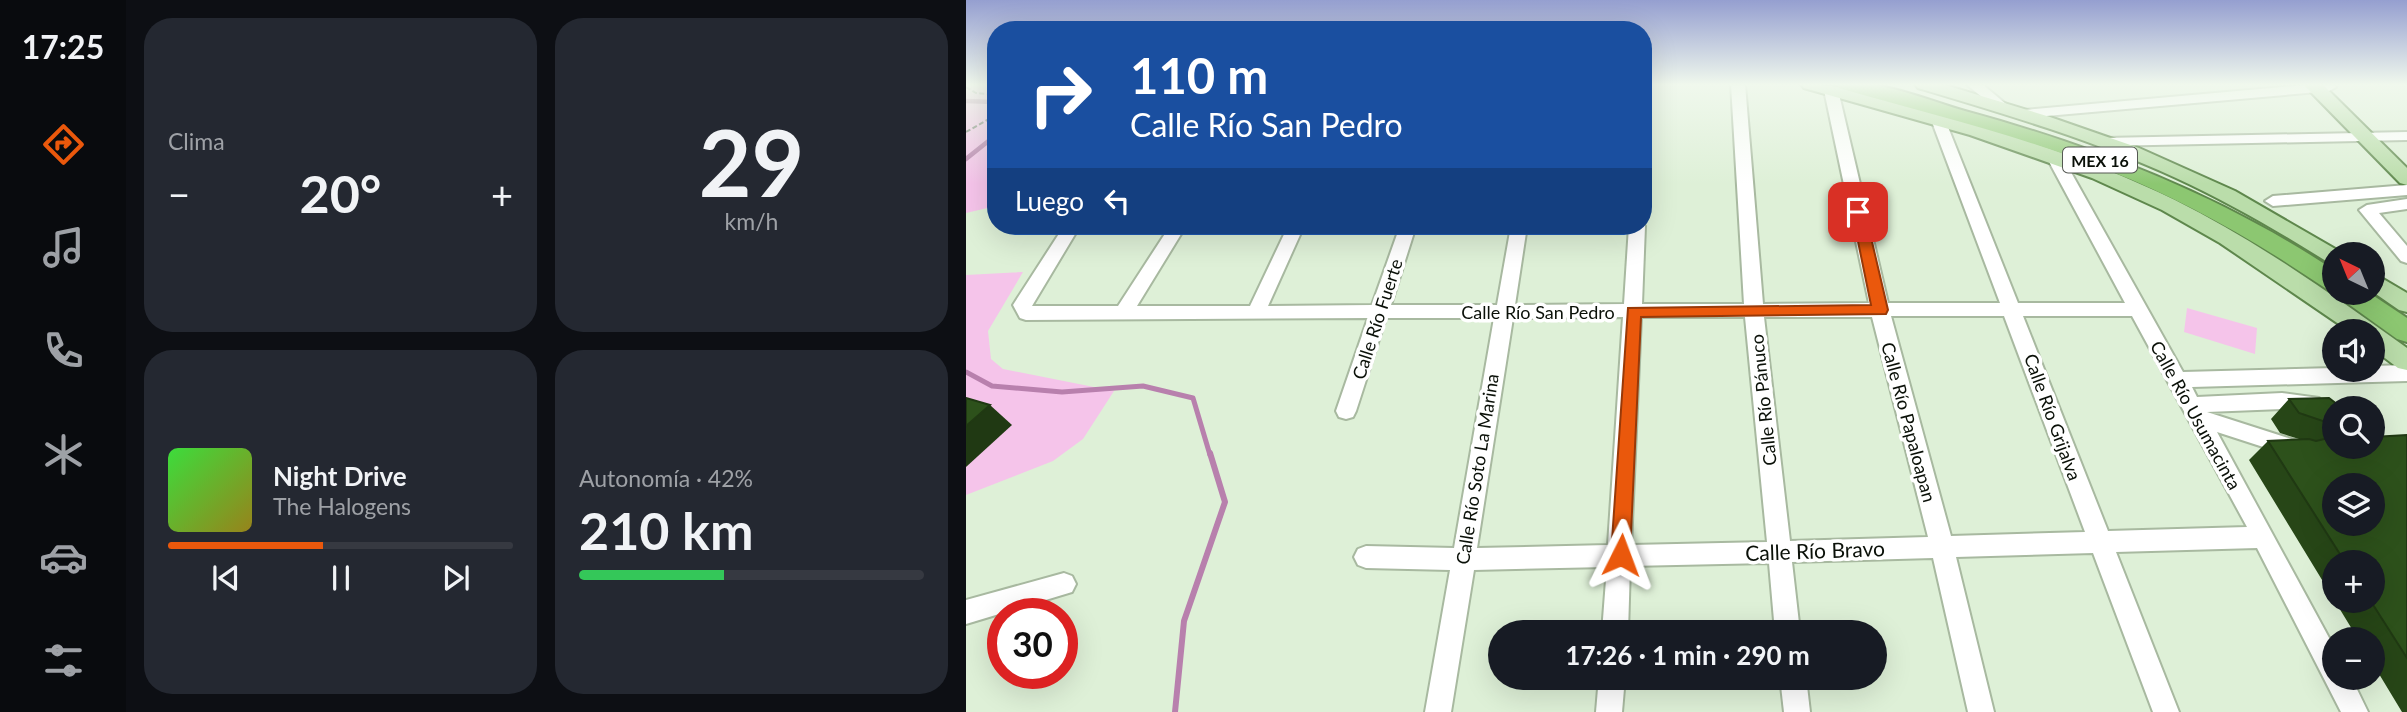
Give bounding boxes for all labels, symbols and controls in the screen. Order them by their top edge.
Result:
text: 17:25 [22,27,104,66]
text: 110 m [1130,46,1268,104]
icon: right [1015,49,1106,140]
text: Calle Río San Pedro [1130,105,1403,144]
text: 29 [699,107,804,216]
icon: directions [39,120,88,169]
text: Clima [168,127,225,155]
road number: MEX 16 [2063,148,2137,172]
text: 20° [300,162,381,224]
text: − [168,171,190,217]
text: + [491,171,513,217]
icon: left [1098,182,1136,220]
pin [1828,182,1888,242]
text: Luego [1015,185,1084,217]
icon: arrive [1839,193,1877,231]
text: km/h [725,207,778,235]
icon: music [39,223,88,272]
north arrow [2322,242,2385,304]
map controls [2322,242,2385,690]
street label: Calle Río Fuerte [1347,256,1407,382]
street label: Calle Río San Pedro [1461,301,1615,323]
button: sound [2322,319,2385,382]
icon: phone [39,326,88,375]
street label: Calle Río Pánuco [1745,333,1781,467]
street label: Calle Río Usumacinta [2146,337,2246,493]
street label: Calle Río Papaloapan [1877,340,1941,504]
street label: Calle Río Grijalva [2020,351,2086,483]
street label: Calle Río Soto La Marina [1451,372,1503,566]
button: search [2322,396,2385,459]
icon: climate [39,430,88,479]
text: Night Drive [273,460,407,492]
text: Autonomía · 42% [579,464,753,492]
button: layers [2322,473,2385,536]
text: The Halogens [273,492,411,520]
text: 210 km [579,499,753,561]
position arrow [1584,518,1658,592]
icon: car [39,533,88,582]
street label: Calle Río Bravo [1745,535,1885,565]
button: + [2322,550,2385,613]
icon: previous [207,559,245,597]
icon: pause [322,559,360,597]
icon: next [437,559,475,597]
speed limit sign: 30 [987,598,1078,689]
button: − [2322,627,2385,690]
icon: filters [39,636,88,685]
text: 17:26 · 1 min · 290 m [1565,639,1810,671]

